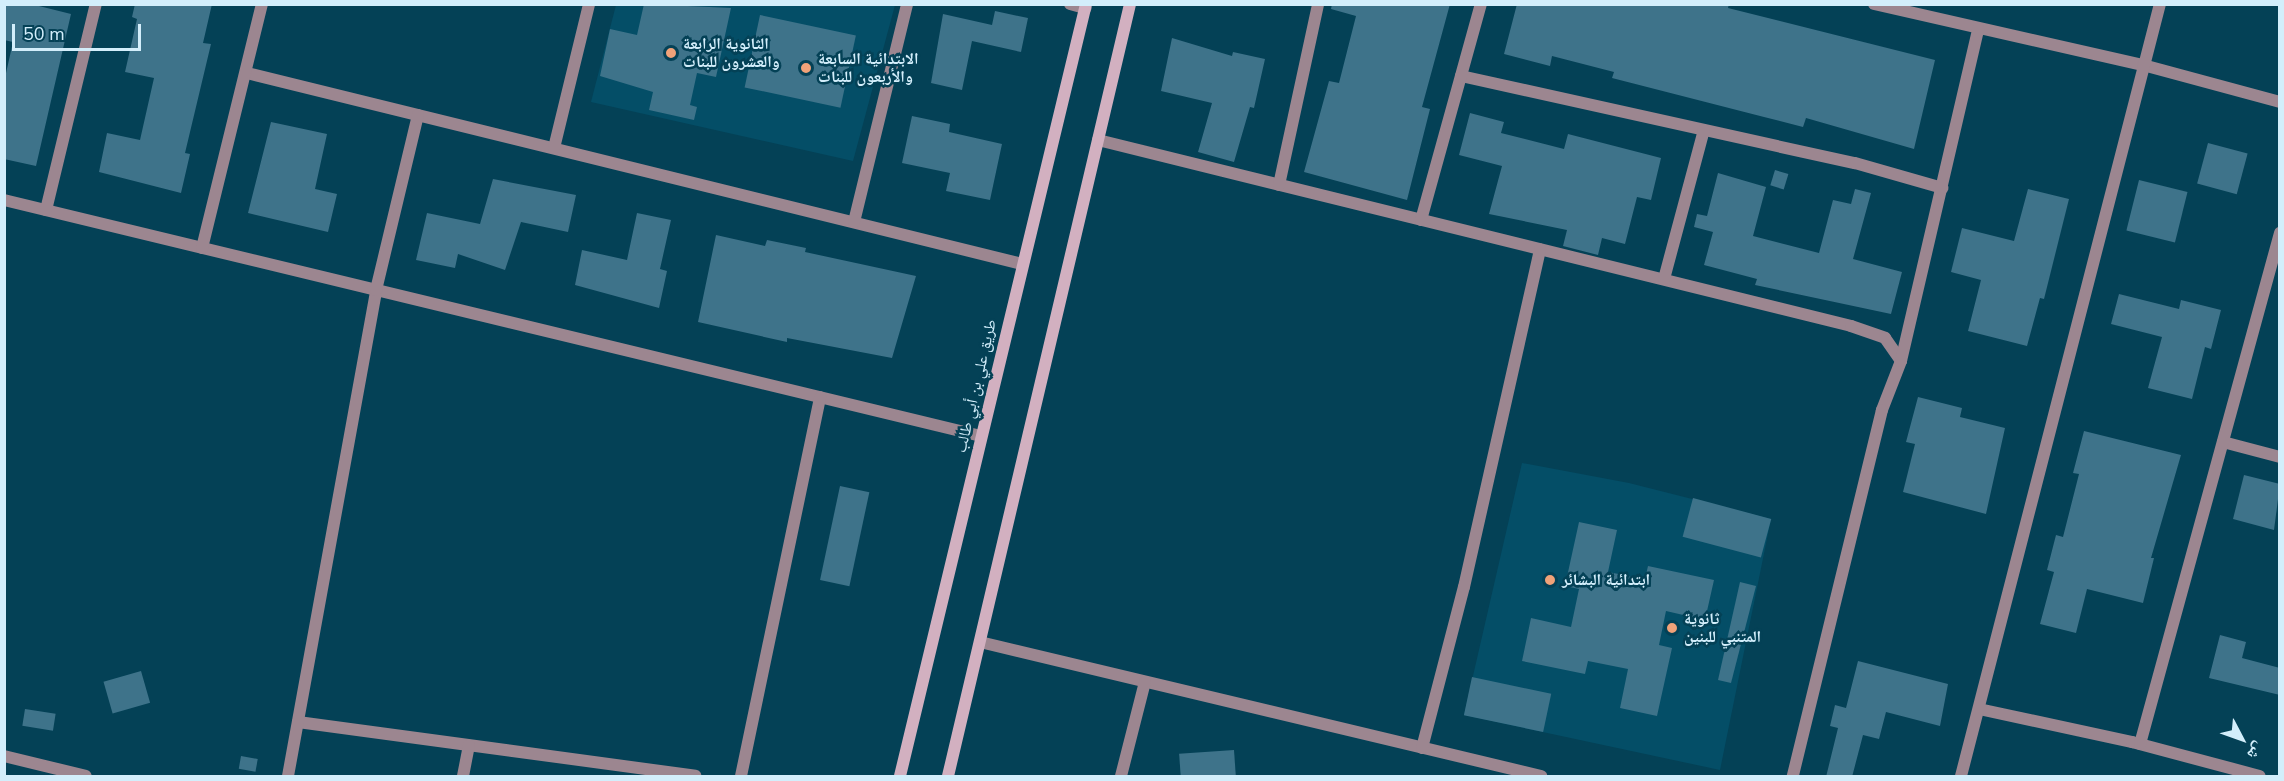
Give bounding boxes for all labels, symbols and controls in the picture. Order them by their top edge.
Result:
scale bar [15,12,144,50]
text: 50 m [23,22,65,46]
place label: الثانوية الرابعة والعشرون للبنات [683,34,780,72]
marker: الثانوية الرابعة والعشرون للبنات [664,46,678,60]
place label: الابتدائية السابعة والأربعون للبنات [818,49,918,87]
marker: الابتدائية السابعة والأربعون للبنات [799,61,813,75]
street label: طريق علي بن أبي طالب [951,317,1001,455]
place label: ابتدائية البشائر [1562,570,1650,590]
marker: ابتدائية البشائر [1543,573,1557,587]
place label: ثانوية المتنبي للبنين [1684,609,1761,647]
marker: ثانوية المتنبي للبنين [1665,621,1679,635]
north arrow [2212,709,2272,769]
text: ش [2242,737,2269,764]

